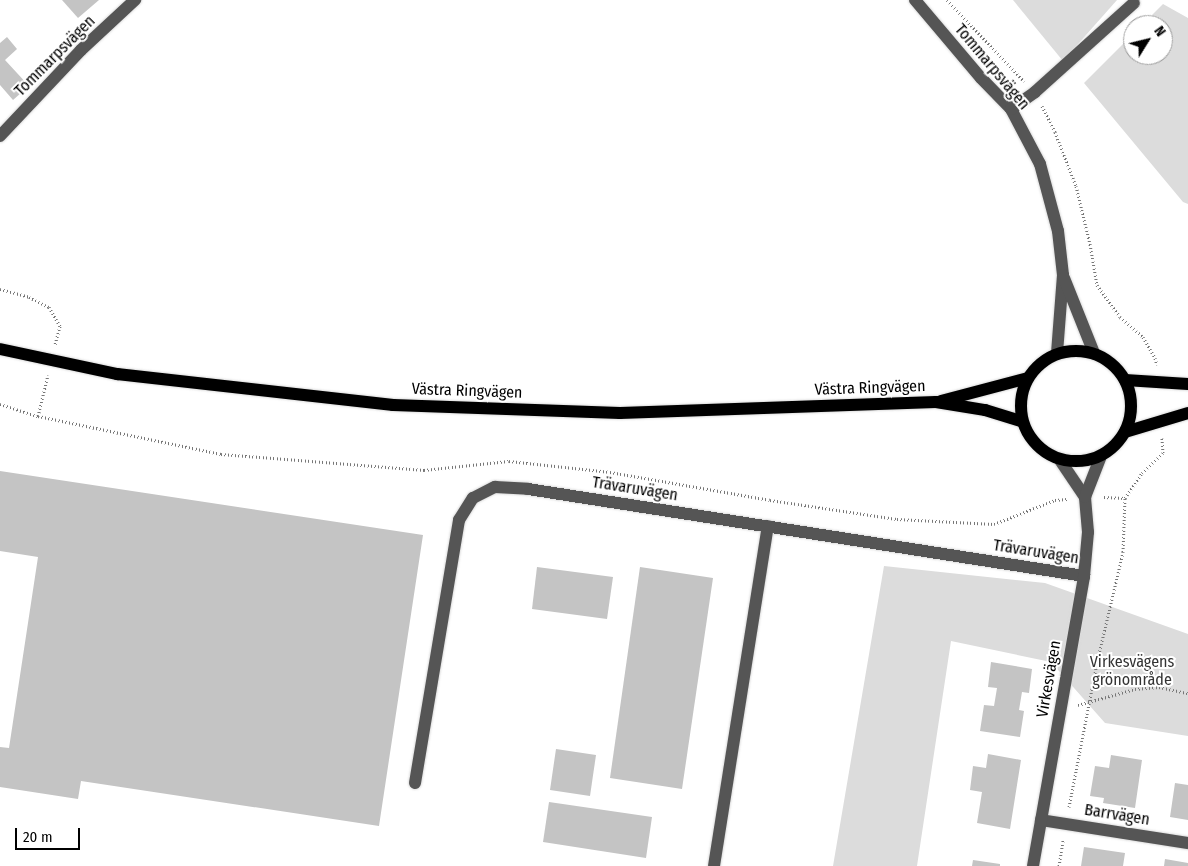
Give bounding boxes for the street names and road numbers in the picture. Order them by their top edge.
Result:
street label: Tommarpsvägen [11,12,99,100]
street label: Tommarpsvägen [950,20,1034,114]
street label: Västra Ringvägen [814,376,926,400]
street label: Västra Ringvägen [411,379,523,403]
street label: Trävaruvägen [591,473,679,505]
street label: Trävaruvägen [992,536,1080,568]
street label: Virkesvägen [1033,639,1065,719]
street label: Barrvägen [1083,800,1151,830]

